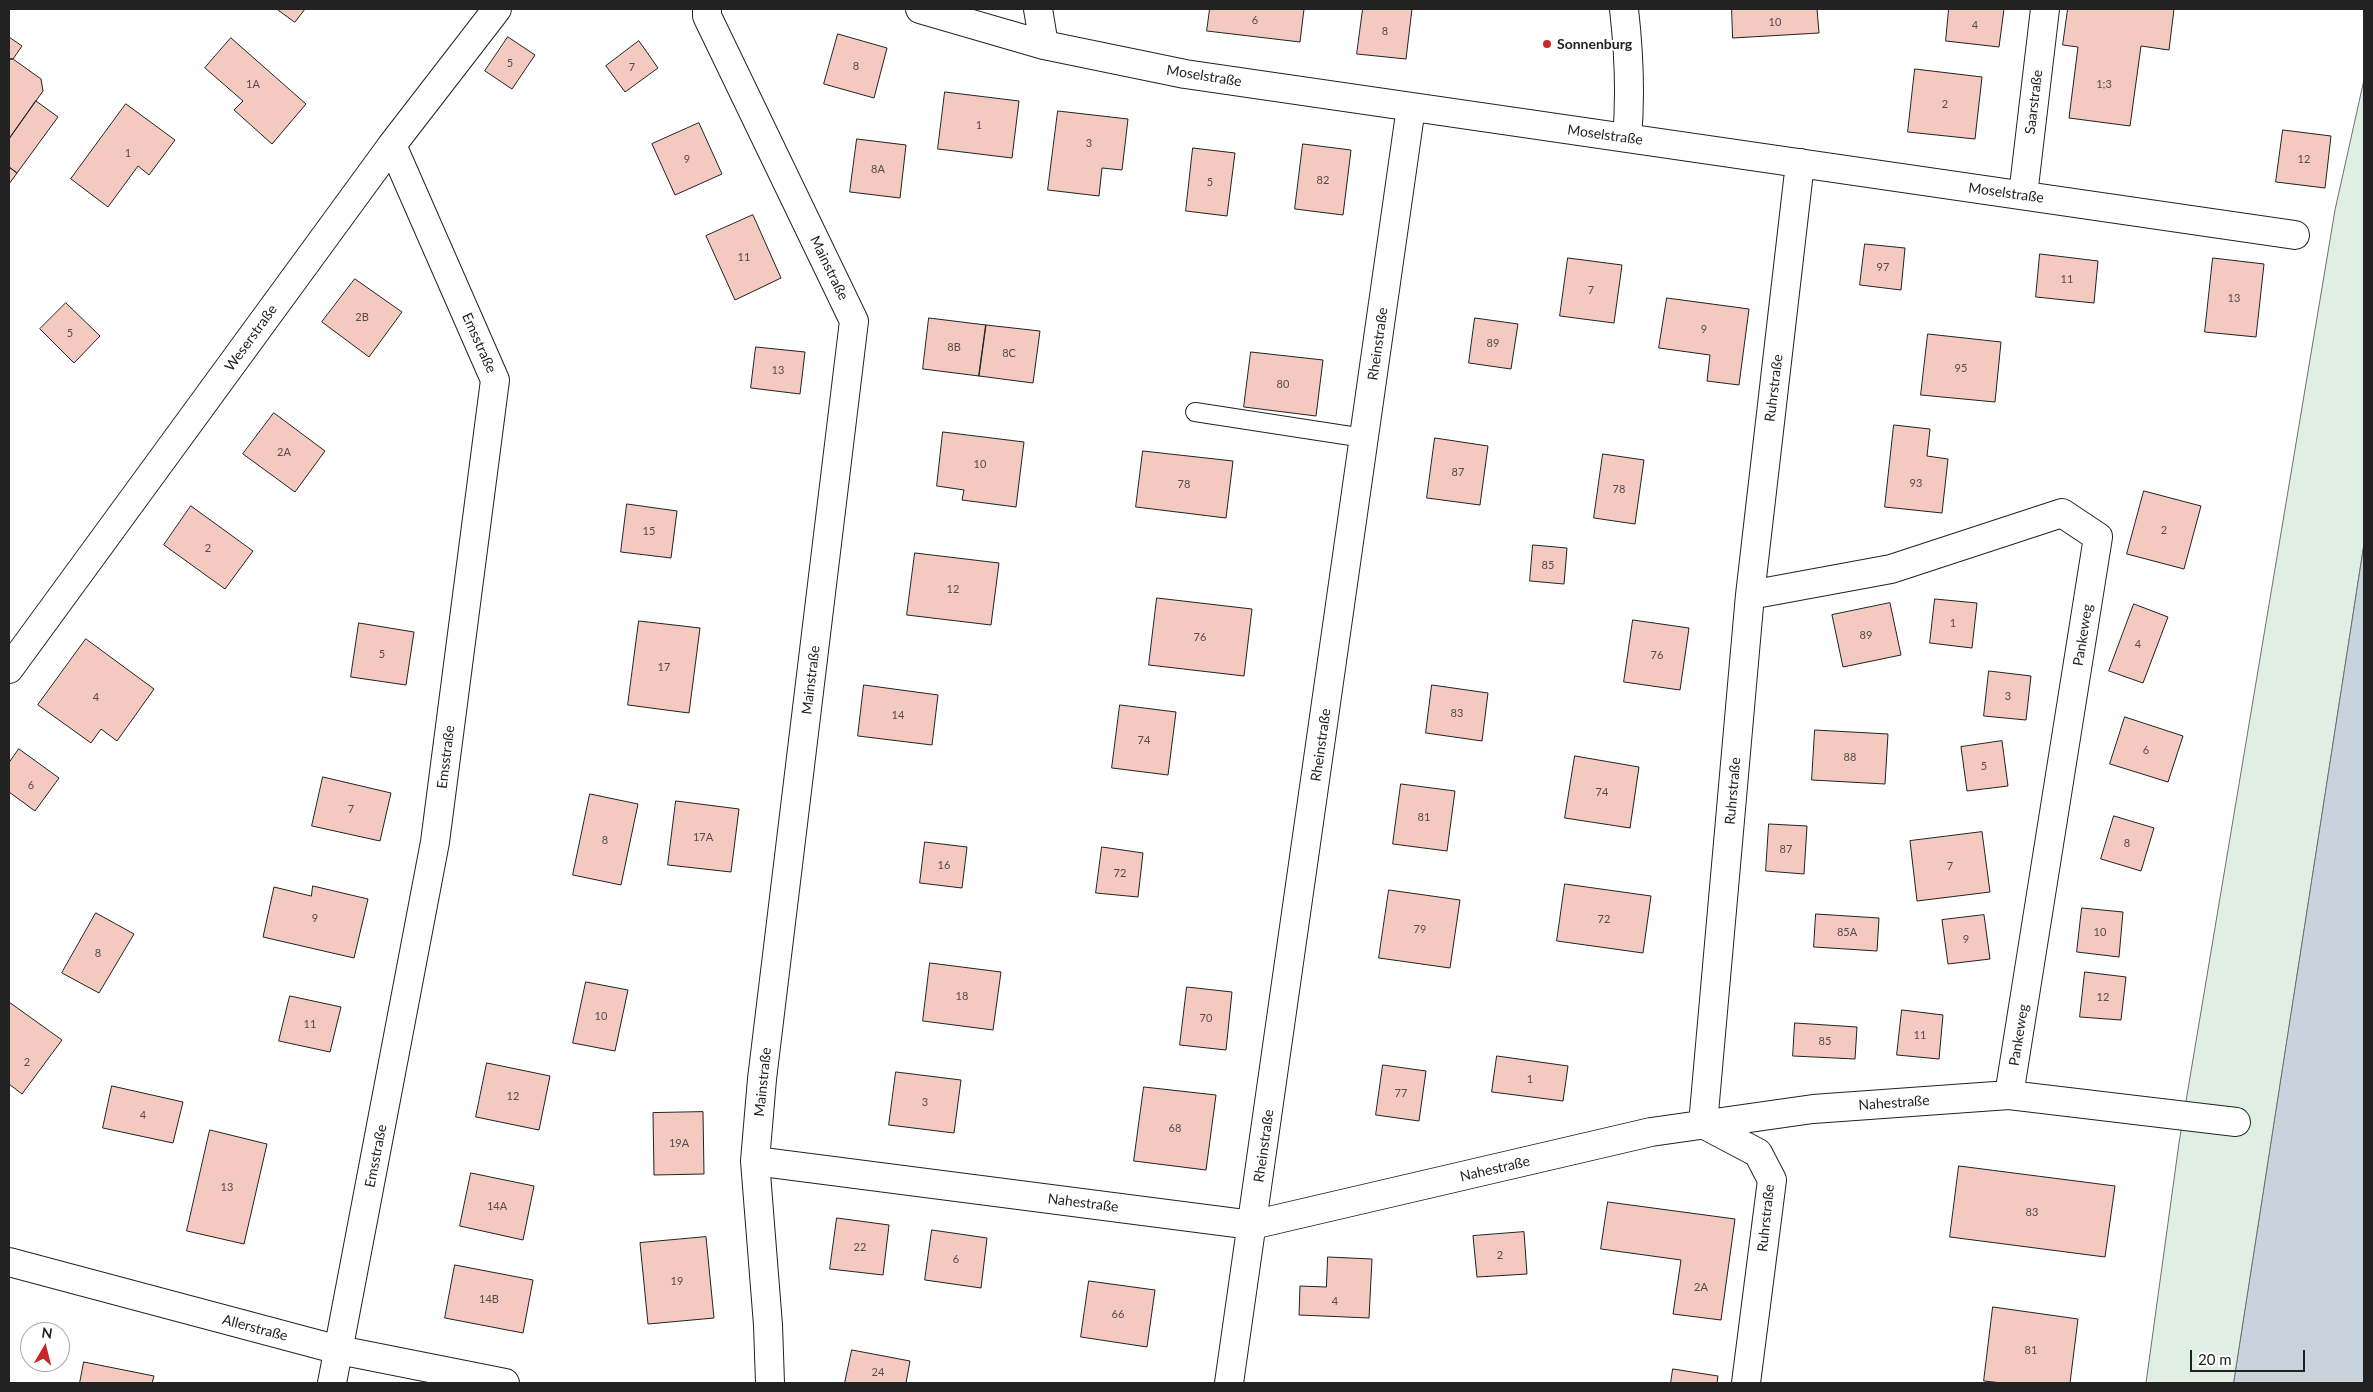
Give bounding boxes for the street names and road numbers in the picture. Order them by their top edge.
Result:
street label: Moselstraße [1165,62,1243,90]
street label: Saarstraße [2022,69,2046,135]
street label: Moselstraße [1566,121,1644,149]
street label: Moselstraße [1967,179,2045,207]
street label: Mainstraße [806,233,852,303]
street label: Weserstraße [221,301,281,375]
street label: Rheinstraße [1365,306,1391,382]
street label: Emsstraße [458,310,500,376]
street label: Ruhrstraße [1762,353,1786,423]
street label: Pankeweg [2070,603,2096,667]
street label: Mainstraße [798,645,824,715]
street label: Rheinstraße [1308,707,1334,783]
street label: Emsstraße [434,724,458,790]
street label: Ruhrstraße [1722,757,1744,825]
street label: Pankeweg [2006,1003,2032,1067]
street label: Mainstraße [751,1047,775,1117]
street label: Nahestraße [1858,1092,1930,1114]
street label: Rheinstraße [1251,1108,1277,1184]
street label: Emsstraße [362,1123,390,1189]
street label: Nahestraße [1458,1153,1532,1185]
street label: Ruhrstraße [1754,1183,1778,1253]
street label: Nahestraße [1047,1190,1119,1216]
street label: Allerstraße [220,1311,290,1345]

